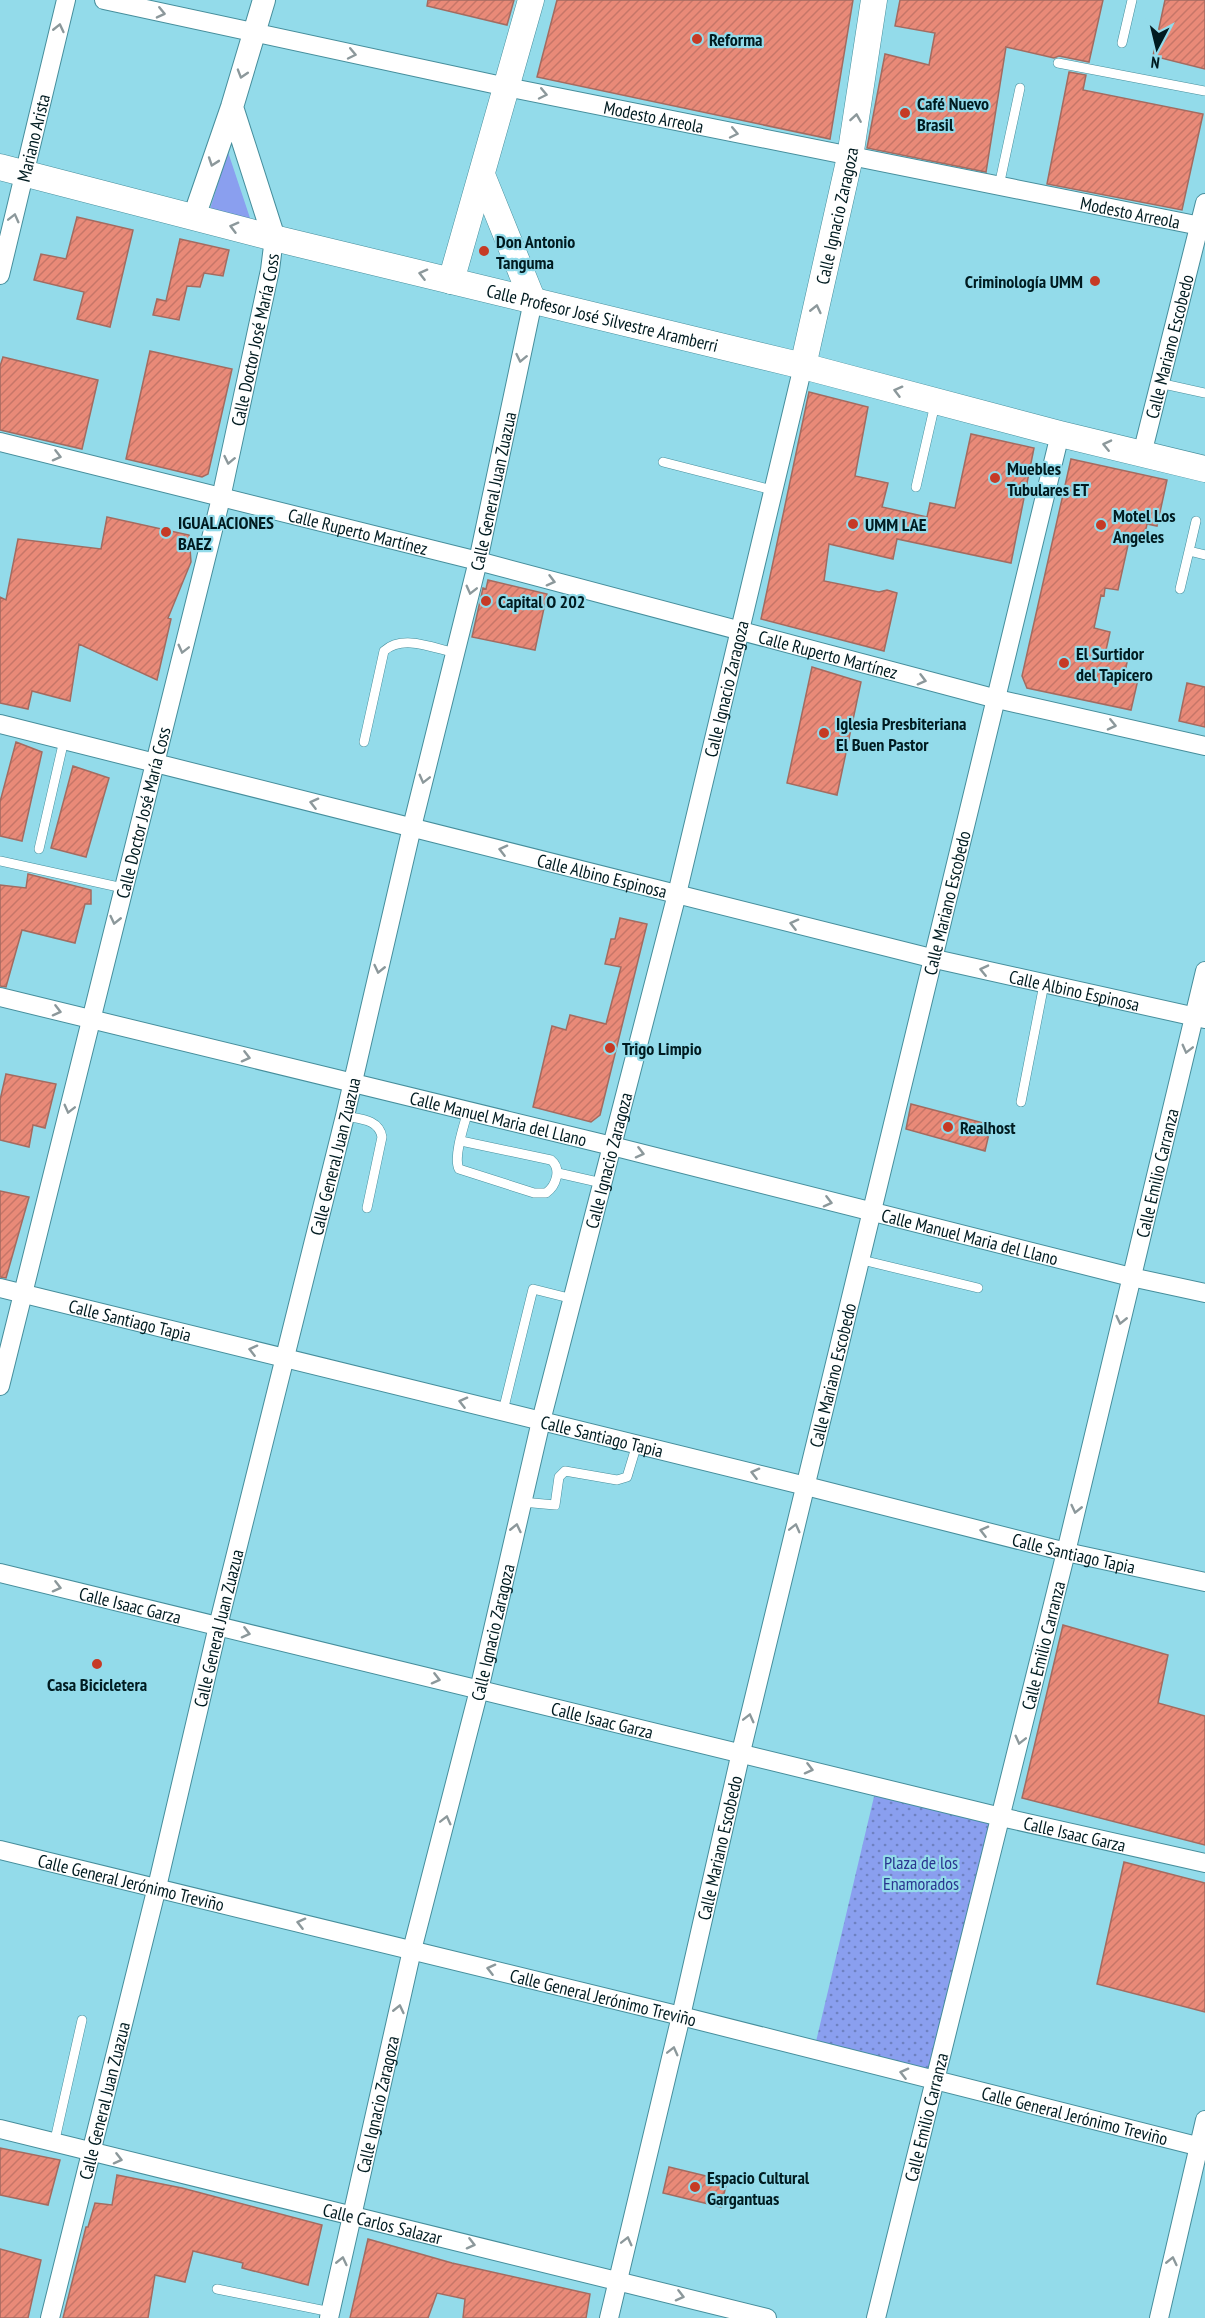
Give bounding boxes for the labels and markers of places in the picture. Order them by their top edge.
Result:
place label: Reforma [709,28,763,51]
marker: Reforma [690,32,704,46]
place label: Café Nuevo Brasil [917,92,989,136]
marker: Café Nuevo Brasil [898,106,912,120]
place label: Don Antonio Tanguma [496,230,575,274]
marker: Don Antonio Tanguma [477,244,491,258]
place label: Criminología UMM [965,270,1083,293]
marker: Criminología UMM [1088,274,1102,288]
place label: Muebles Tubulares ET [1007,457,1090,501]
marker: Muebles Tubulares ET [988,471,1002,485]
place label: Motel Los Angeles [1112,504,1175,548]
place label: IGUALACIONES BAEZ [178,511,274,555]
place label: UMM LAE [865,513,927,536]
marker: UMM LAE [846,517,860,531]
marker: Motel Los Angeles [1094,518,1108,532]
marker: IGUALACIONES BAEZ [159,525,173,539]
place label: Capital O 202 [498,590,585,613]
marker: Capital O 202 [479,594,493,608]
place label: El Surtidor del Tapicero [1076,642,1153,686]
marker: El Surtidor del Tapicero [1057,656,1071,670]
place label: Iglesia Presbiteriana El Buen Pastor [836,712,967,756]
marker: Iglesia Presbiteriana El Buen Pastor [817,726,831,740]
place label: Trigo Limpio [622,1037,702,1060]
marker: Trigo Limpio [603,1041,617,1055]
place label: Realhost [960,1116,1016,1139]
marker: Realhost [941,1120,955,1134]
marker: Casa Bicicletera [90,1657,104,1671]
place label: Casa Bicicletera [47,1673,147,1696]
place label: Espacio Cultural Gargantuas [707,2166,810,2210]
marker: Espacio Cultural Gargantuas [688,2180,702,2194]

